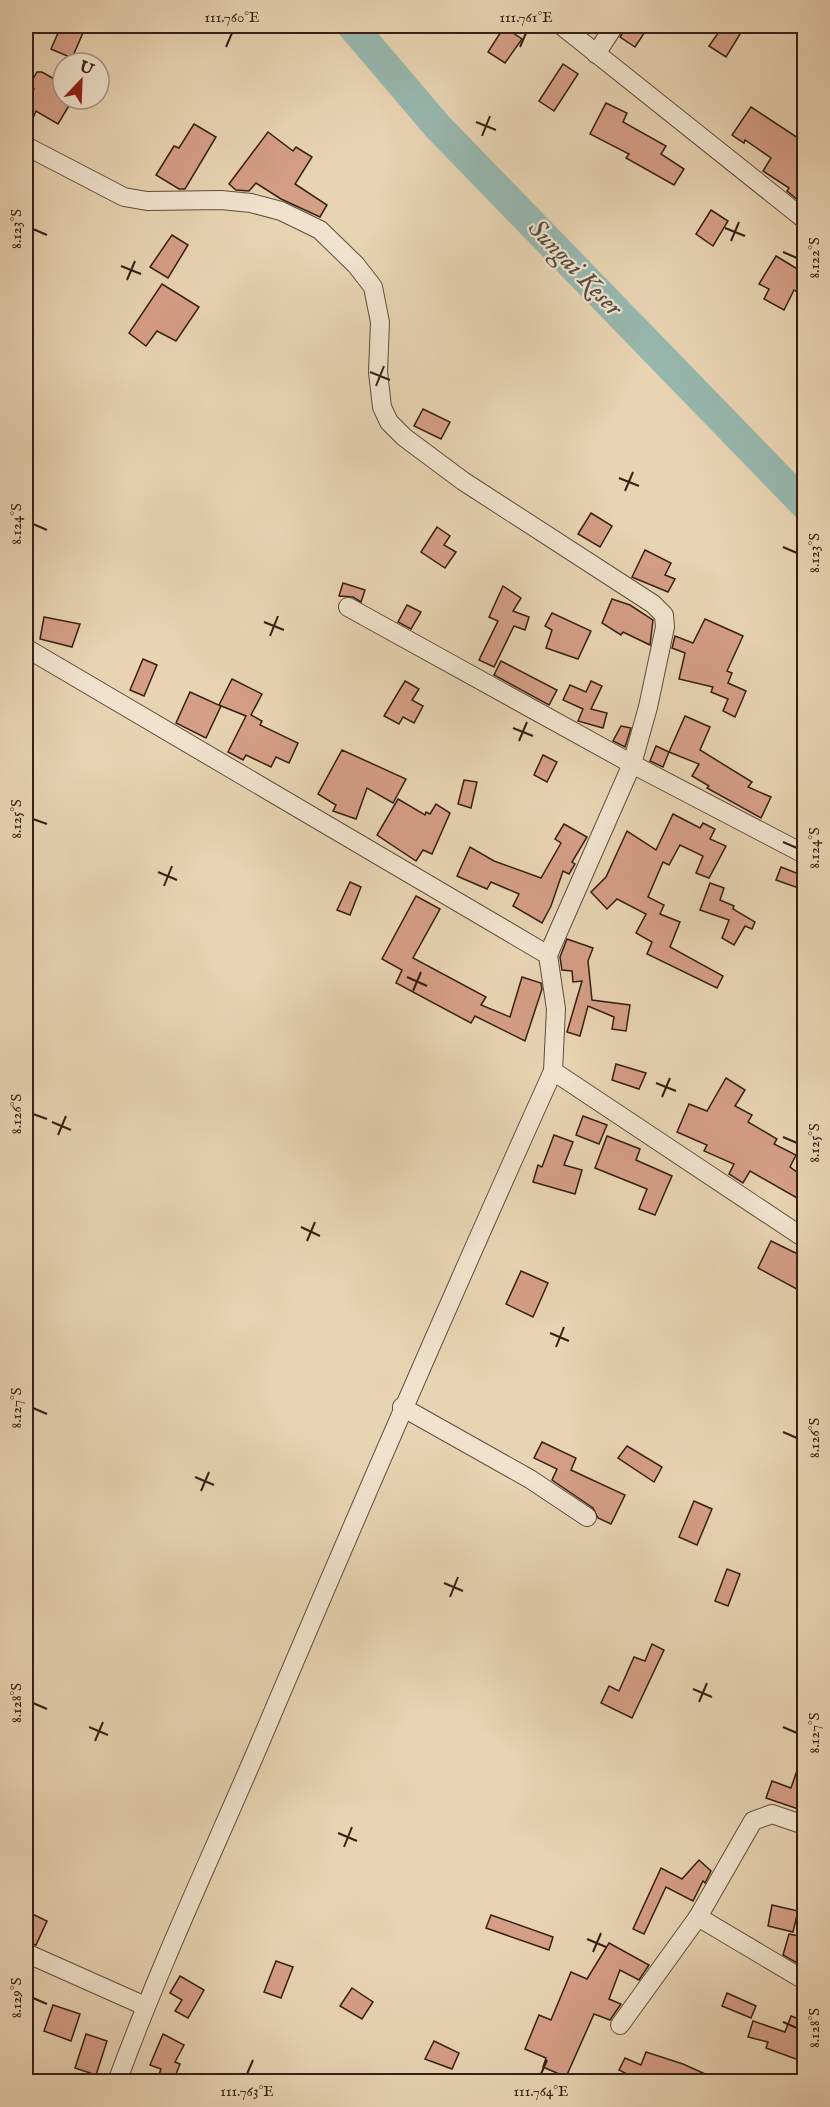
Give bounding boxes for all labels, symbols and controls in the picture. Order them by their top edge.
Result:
text: 111.760°E [204,8,260,27]
text: 111.761°E [499,8,553,27]
north arrow [51,51,111,111]
text: U [75,57,97,81]
text: 8.123°S [7,209,26,249]
water label: Sungai Keser [520,213,630,325]
text: 8.122°S [805,237,824,279]
text: 8.124°S [7,503,26,545]
text: 8.123°S [805,533,824,573]
text: 8.125°S [7,799,26,839]
text: 8.124°S [805,827,824,869]
text: 8.126°S [7,1094,26,1134]
text: 8.125°S [805,1123,824,1163]
text: 8.127°S [7,1387,26,1429]
text: 8.126°S [805,1418,824,1458]
text: 8.128°S [7,1683,26,1723]
text: 8.127°S [805,1712,824,1754]
text: 8.129°S [7,1978,26,2018]
text: 8.128°S [805,2008,824,2048]
text: 111.763°E [220,2082,274,2101]
text: 111.764°E [513,2082,569,2101]

